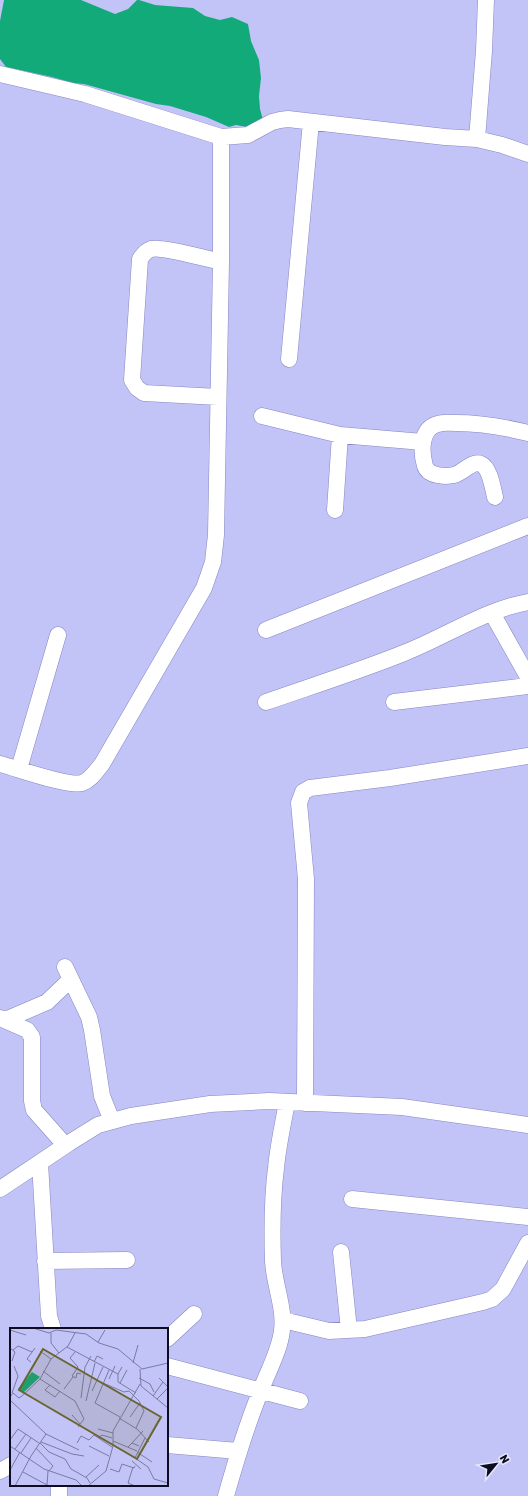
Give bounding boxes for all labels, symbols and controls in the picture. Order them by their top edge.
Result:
inset map [10,1328,168,1486]
north arrow [476,1444,516,1484]
text: N [497,1453,512,1466]

